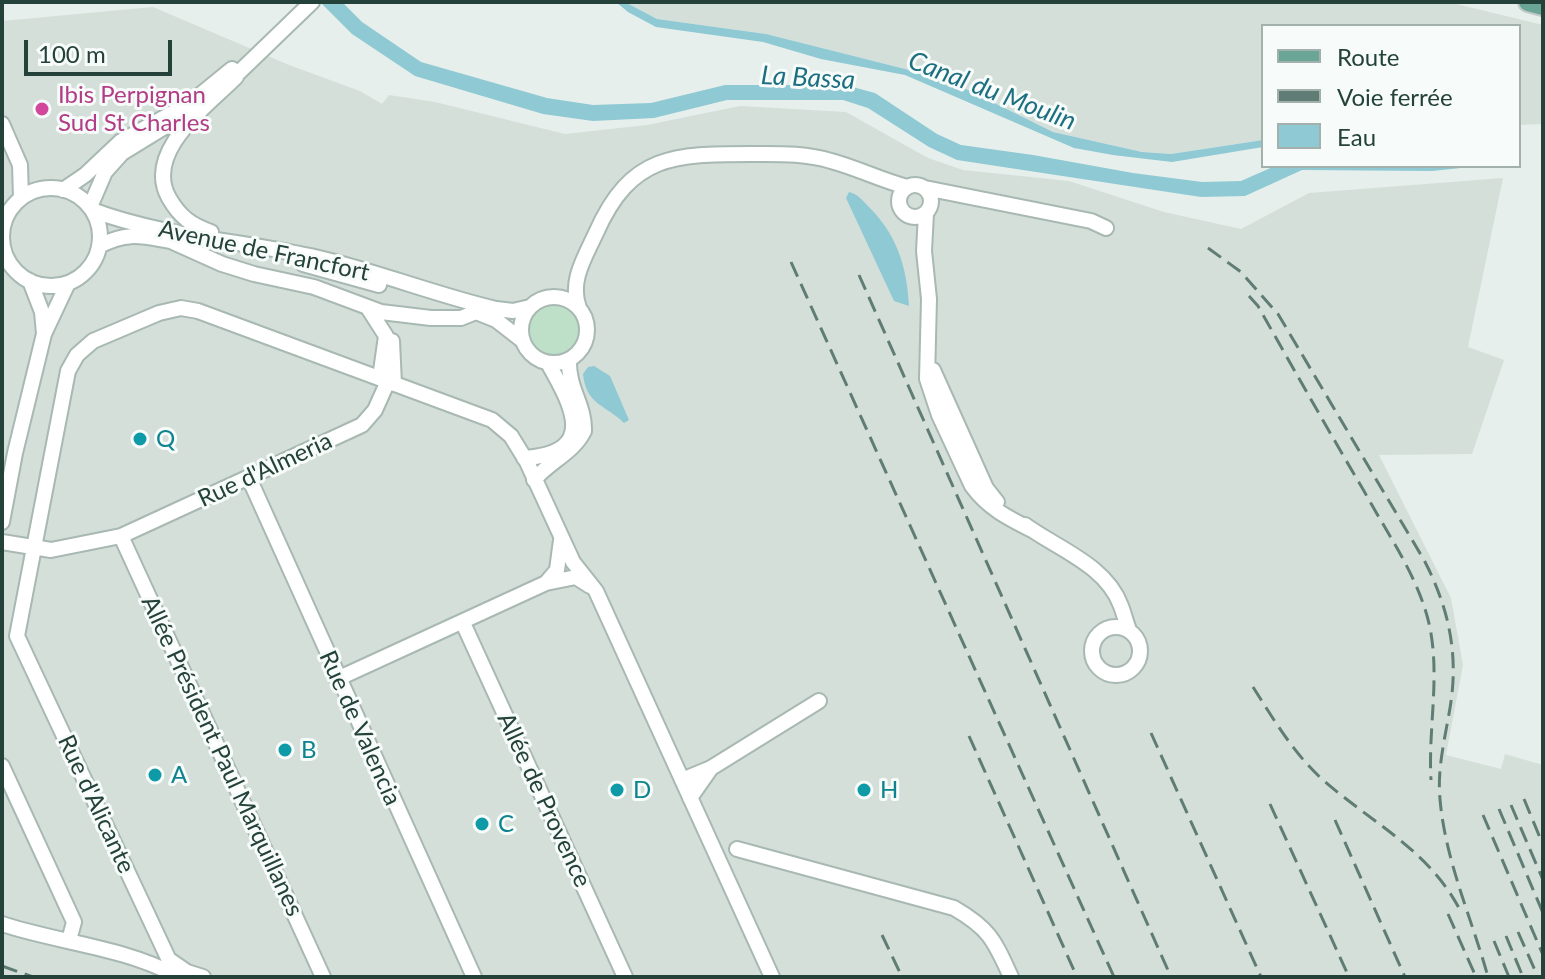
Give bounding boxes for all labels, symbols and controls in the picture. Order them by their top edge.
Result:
scale bar [28,24,176,74]
legend [1261,24,1521,168]
text: 100 m [38,39,106,68]
text: Route [1337,42,1399,71]
water label: Canal du Moulin [904,45,1080,137]
water label: La Bassa [760,60,856,96]
place label: Ibis Perpignan Sud St Charles [58,81,210,137]
text: Voie ferrée [1337,82,1453,111]
marker: Ibis Perpignan Sud St Charles [33,100,51,118]
text: Eau [1337,122,1376,151]
street label: Avenue de Francfort [156,215,372,287]
place label: Q [156,425,175,453]
street label: Rue d'Almeria [193,426,337,514]
marker: Q [131,430,149,448]
street label: Allée Président Paul Marquillanes [135,591,309,921]
street label: Rue de Valencia [313,646,407,810]
street label: Allée de Provence [491,708,597,892]
street label: Rue d'Alicante [51,730,141,878]
place label: B [301,736,317,764]
marker: B [276,741,294,759]
place label: A [171,761,187,789]
marker: A [146,766,164,784]
place label: D [633,776,651,804]
place label: H [880,776,898,804]
marker: D [608,781,626,799]
marker: H [855,781,873,799]
place label: C [498,810,514,838]
marker: C [473,815,491,833]

